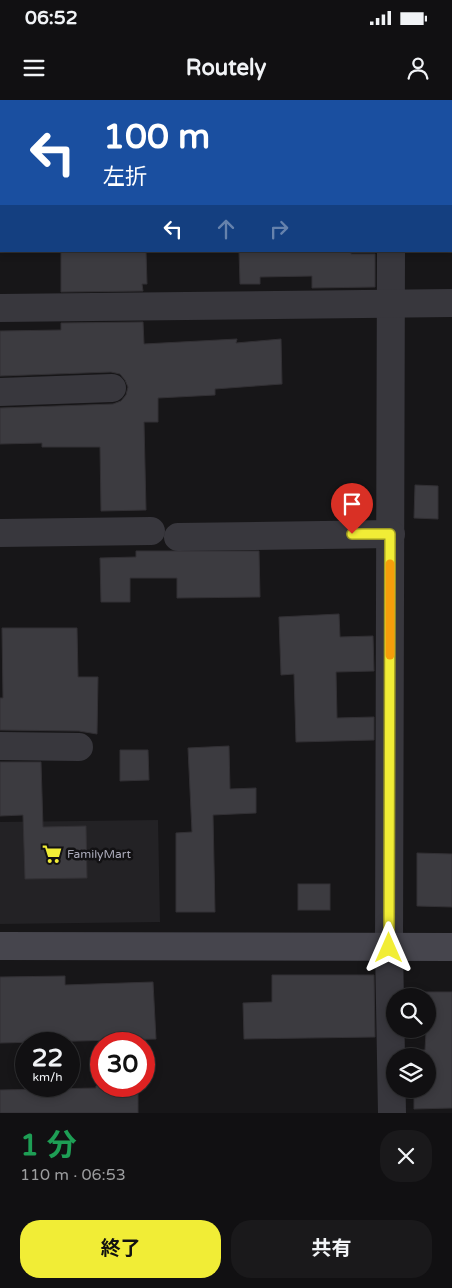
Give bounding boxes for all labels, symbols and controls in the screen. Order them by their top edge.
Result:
text: 06:52 [25,7,78,29]
icon: menu [20,54,48,82]
icon: person [404,54,432,82]
text: Routely [186,55,266,81]
text: 100 m [103,116,210,158]
icon: left [20,120,85,185]
text: 左折 [103,164,147,190]
icon: left [159,215,187,243]
icon: ahead [212,215,240,243]
icon: right [265,215,293,243]
pin [331,483,373,534]
icon: arrive [338,490,366,518]
supermarket icon: FamilyMart [41,843,63,865]
place label: FamilyMart [67,847,131,861]
position arrow [362,921,414,973]
map controls [386,988,436,1098]
button: search [386,988,436,1038]
speed limit sign: 30 [90,1032,155,1097]
text: 22 [32,1043,63,1073]
button: layers [386,1048,436,1098]
text: km/h [32,1070,63,1084]
text: 1 分 [20,1127,77,1164]
button: close [380,1130,432,1182]
text: 110 m · 06:53 [20,1165,126,1185]
button: 終了 [20,1220,221,1278]
button: 共有 [231,1220,432,1278]

